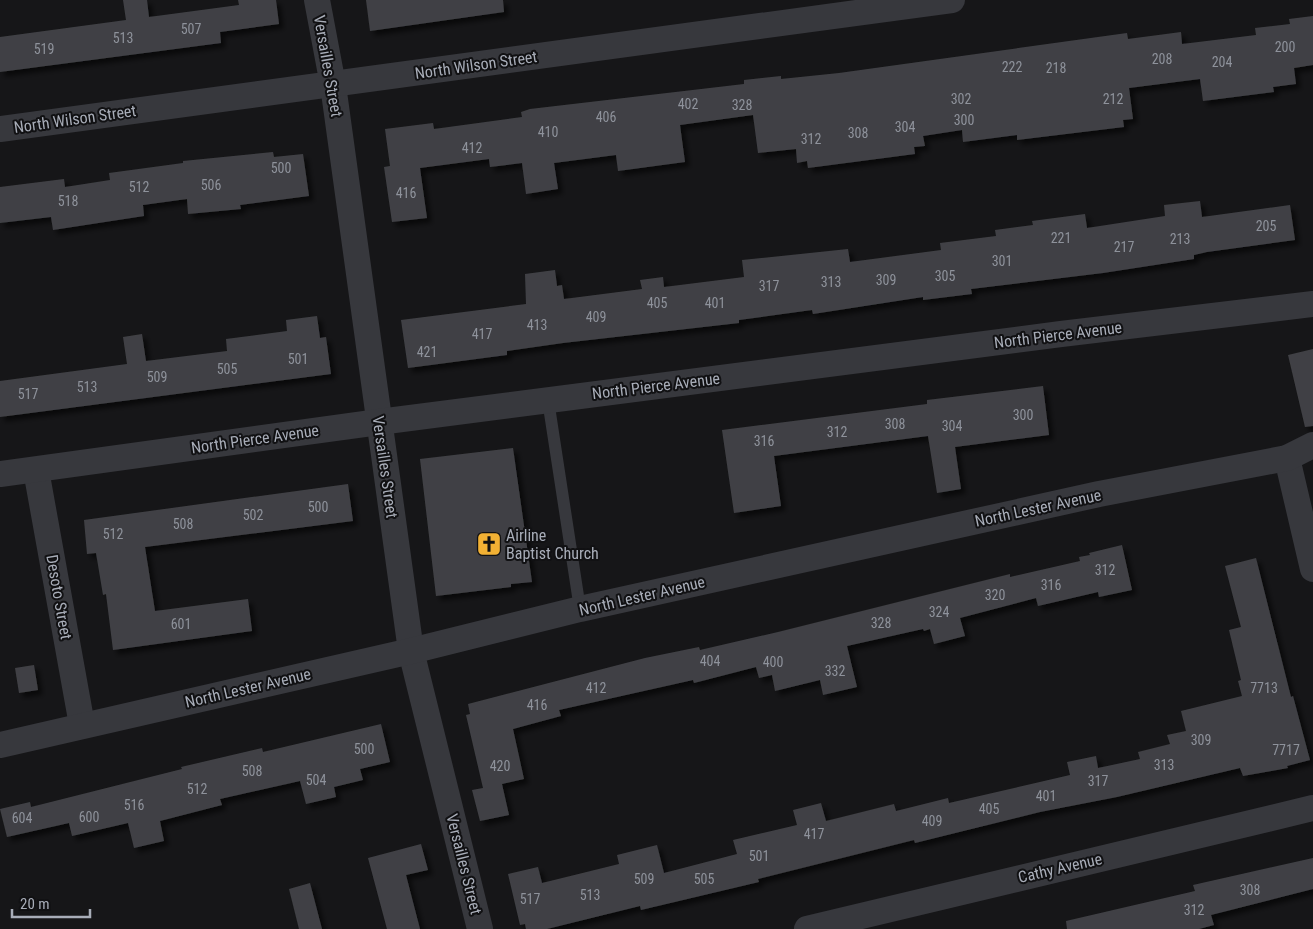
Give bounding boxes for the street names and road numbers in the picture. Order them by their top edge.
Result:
street label: Versailles Street [310,14,346,119]
street label: North Wilson Street [414,47,539,83]
street label: North Wilson Street [13,101,138,137]
street label: North Pierce Avenue [993,318,1123,352]
street label: North Pierce Avenue [591,369,721,403]
street label: Versailles Street [368,415,402,520]
street label: North Pierce Avenue [190,421,320,457]
street label: North Lester Avenue [973,485,1103,531]
street label: Desoto Street [42,553,76,641]
street label: North Lester Avenue [577,572,707,620]
street label: North Lester Avenue [183,664,313,712]
street label: Versailles Street [442,812,486,916]
street label: Cathy Avenue [1016,849,1104,887]

